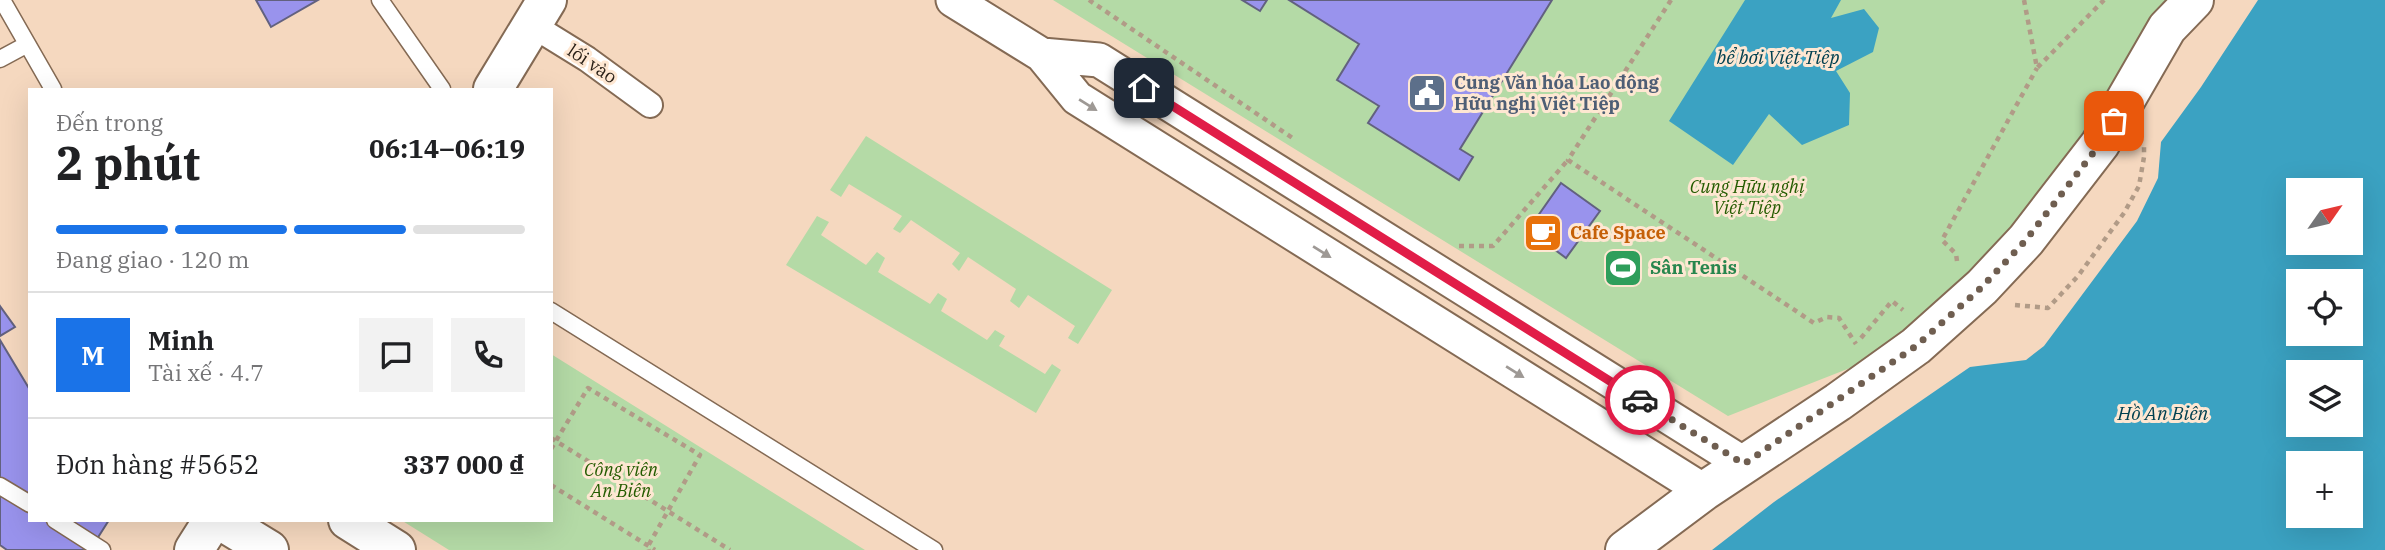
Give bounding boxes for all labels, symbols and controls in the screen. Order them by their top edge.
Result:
street label: lối vào [563,39,621,88]
water label: bể bơi Việt Tiệp [1716,45,1840,69]
pin [1114,58,1174,118]
icon: home [1125,69,1163,107]
place label: Cung Văn hóa Lao động Hữu nghị Việt Tiệp [1454,71,1660,115]
public building icon: Cung Văn hóa Lao động Hữu nghị Việt Tiệp [1406,72,1448,114]
pin [2084,91,2144,151]
one-way arrow [1078,98,1097,111]
icon: bag [2095,102,2133,140]
text: Đến trong [56,107,163,137]
text: 06:14–06:19 [369,131,525,165]
text: 2 phút [56,133,200,193]
park label: Cung Hữu nghị Việt Tiệp [1690,175,1805,219]
north arrow [2286,178,2362,256]
map controls [2286,178,2363,528]
cafe icon: Cafe Space [1522,212,1564,254]
place label: Cafe Space [1570,221,1666,244]
text: Đang giao · 120 m [56,244,249,274]
one-way arrow [1312,245,1332,258]
sports icon: Sân Tenis [1602,247,1644,289]
place label: Sân Tenis [1650,256,1737,279]
button: locate [2286,269,2363,346]
button: chat [359,318,433,392]
button: phone [451,318,525,392]
text: Minh [148,323,214,357]
text: M [81,338,105,372]
text: Tài xế · 4.7 [148,357,264,387]
button: layers [2286,360,2363,437]
courier [1605,365,1675,435]
one-way arrow [1505,366,1524,379]
icon: car [1621,381,1659,419]
water label: Hồ An Biên [2117,401,2209,425]
text: Đơn hàng #5652 [56,447,259,481]
text: 337 000 ₫ [403,447,525,481]
button: + [2286,451,2363,528]
park label: Công viên An Biên [584,458,659,502]

